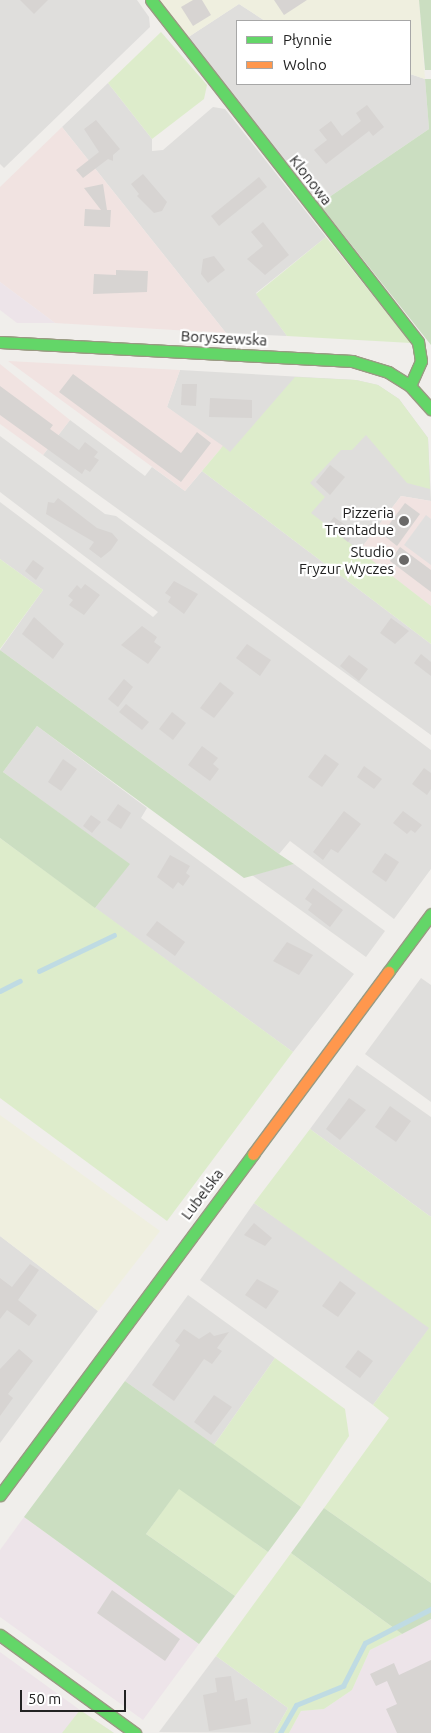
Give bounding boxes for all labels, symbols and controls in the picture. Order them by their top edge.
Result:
legend [236,20,411,85]
text: Płynnie [283,31,332,48]
text: Wolno [283,56,327,73]
street label: Klonowa [286,151,336,209]
street label: Boryszewska [180,327,268,349]
place label: Pizzeria Trentadue [324,503,394,538]
marker: Pizzeria Trentadue [398,515,410,527]
place label: Studio Fryzur Wyczes [299,542,394,577]
marker: Studio Fryzur Wyczes [398,554,410,566]
street label: Lubelska [177,1165,227,1223]
scale bar [22,1680,129,1712]
text: 50 m [28,1690,61,1707]

